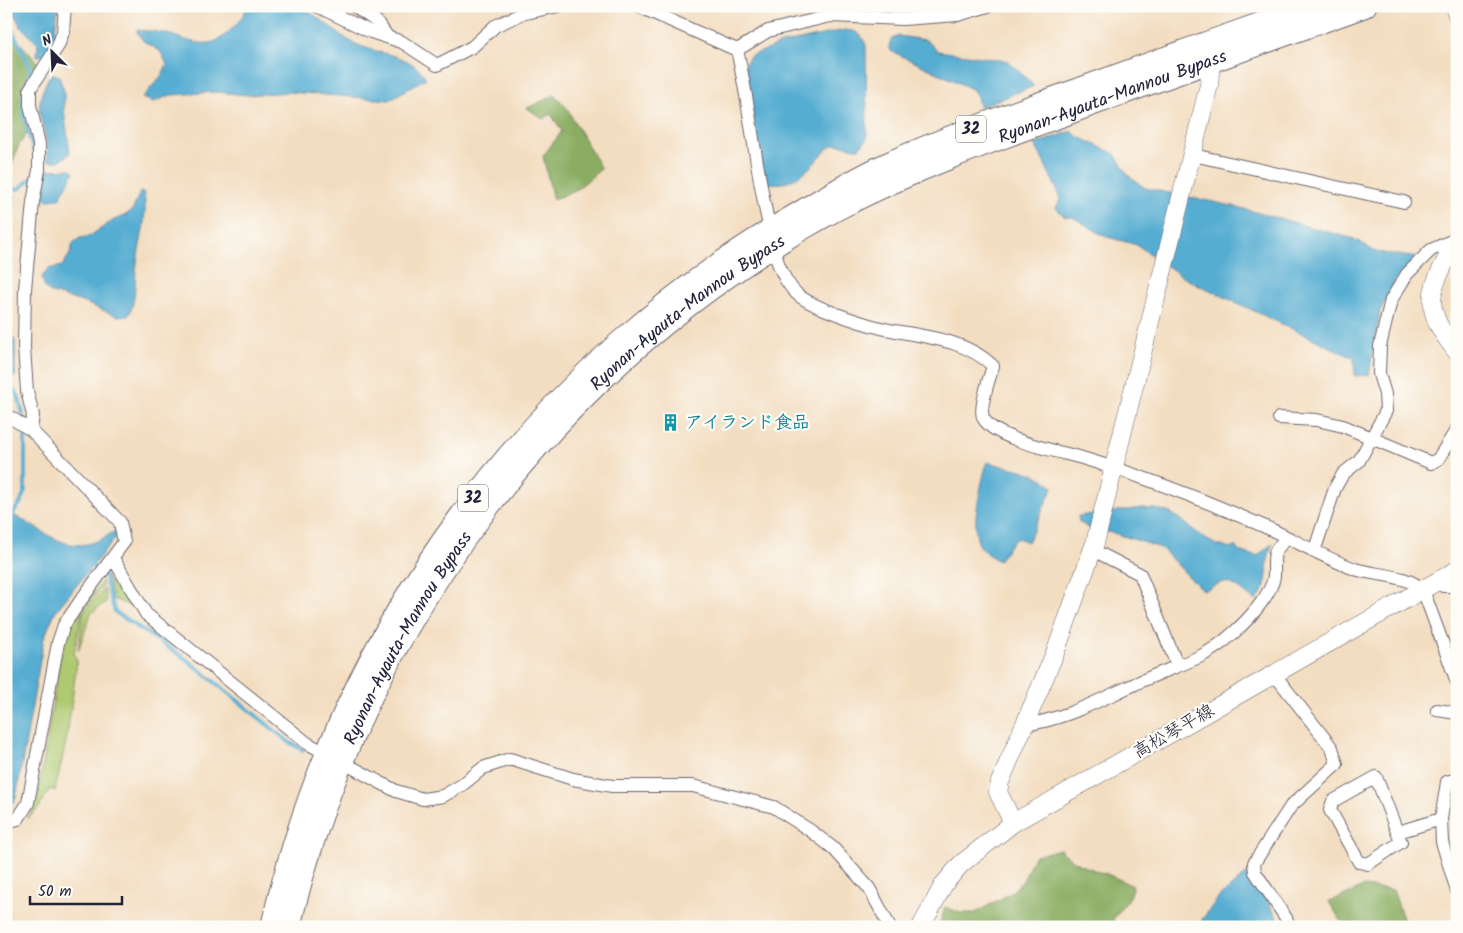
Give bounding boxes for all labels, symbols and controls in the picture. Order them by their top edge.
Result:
north arrow [28,28,78,78]
text: N [39,29,56,53]
street label: Ryonan-Ayauta-Mannou Bypass [994,42,1231,152]
road number: 32 [956,116,986,142]
street label: Ryonan-Ayauta-Mannou Bypass [583,227,792,398]
place label: アイランド食品 [685,409,810,438]
building icon: アイランド食品 [661,413,681,433]
road number: 32 [458,484,488,512]
street label: Ryonan-Ayauta-Mannou Bypass [336,525,480,750]
street label: 高松琴平線 [1128,697,1220,767]
scale bar [30,873,122,905]
text: 50 m [38,880,72,904]

